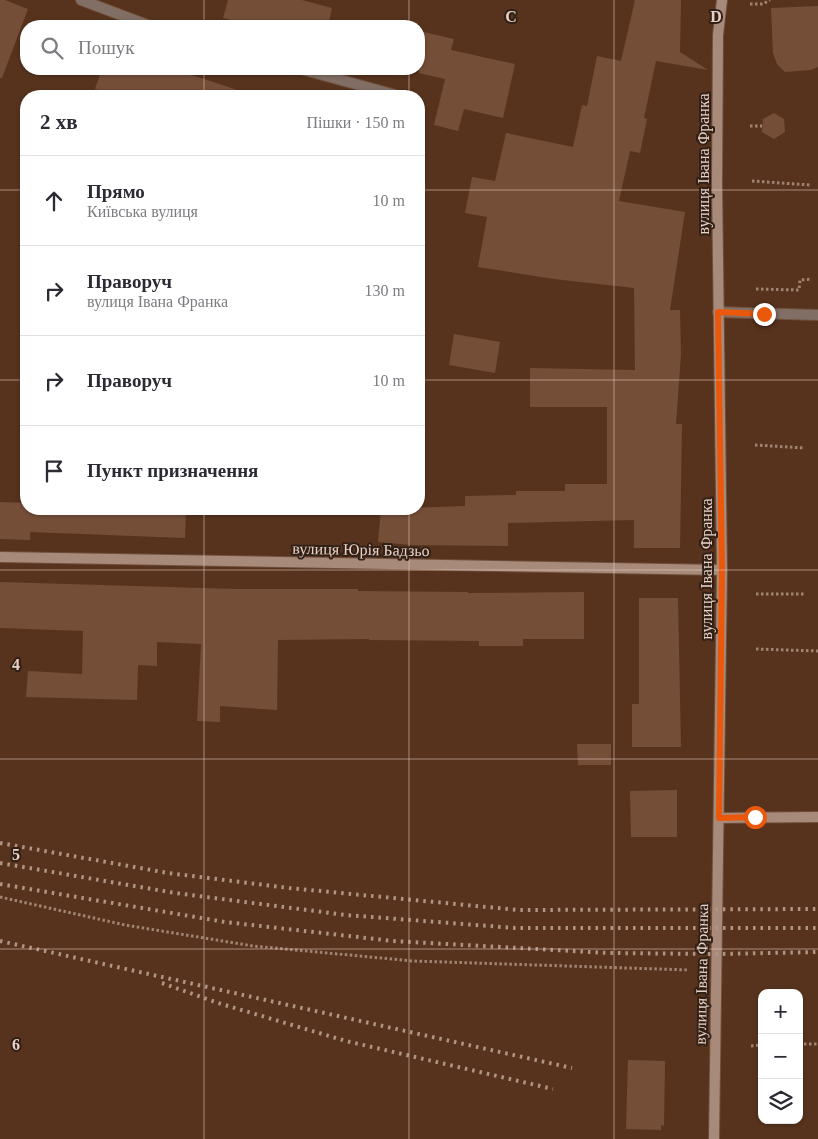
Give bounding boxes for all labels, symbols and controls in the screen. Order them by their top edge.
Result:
text: C [505,8,517,25]
text: D [710,8,722,25]
search box [20,20,425,75]
icon: search [38,34,66,62]
text: Пошук [78,37,135,58]
street label: вулиця Івана Франка [695,93,713,235]
text: 2 хв [40,110,78,134]
text: Пішки · 150 m [307,114,405,131]
text: Прямо [87,181,145,202]
icon: ahead [40,187,68,215]
text: 10 m [373,192,405,209]
text: Київська вулиця [87,203,198,220]
text: Праворуч [87,271,172,292]
icon: right [40,277,68,305]
text: 130 m [365,282,405,299]
text: вулиця Івана Франка [87,293,228,310]
route end [753,303,776,326]
icon: right [40,367,68,395]
text: Праворуч [87,370,172,391]
text: 10 m [373,372,405,389]
icon: arrive [40,457,68,485]
text: Пункт призначення [87,460,258,481]
street label: вулиця Івана Франка [698,498,716,640]
street label: вулиця Юрія Бадзьо [292,540,430,560]
text: 4 [12,656,20,673]
route start [744,806,767,829]
text: 5 [12,846,20,863]
street label: вулиця Івана Франка [692,903,712,1045]
map controls [758,989,803,1124]
button: + [758,989,803,1034]
button: − [758,1034,803,1079]
text: 6 [12,1036,20,1053]
button: layers [758,1079,803,1124]

